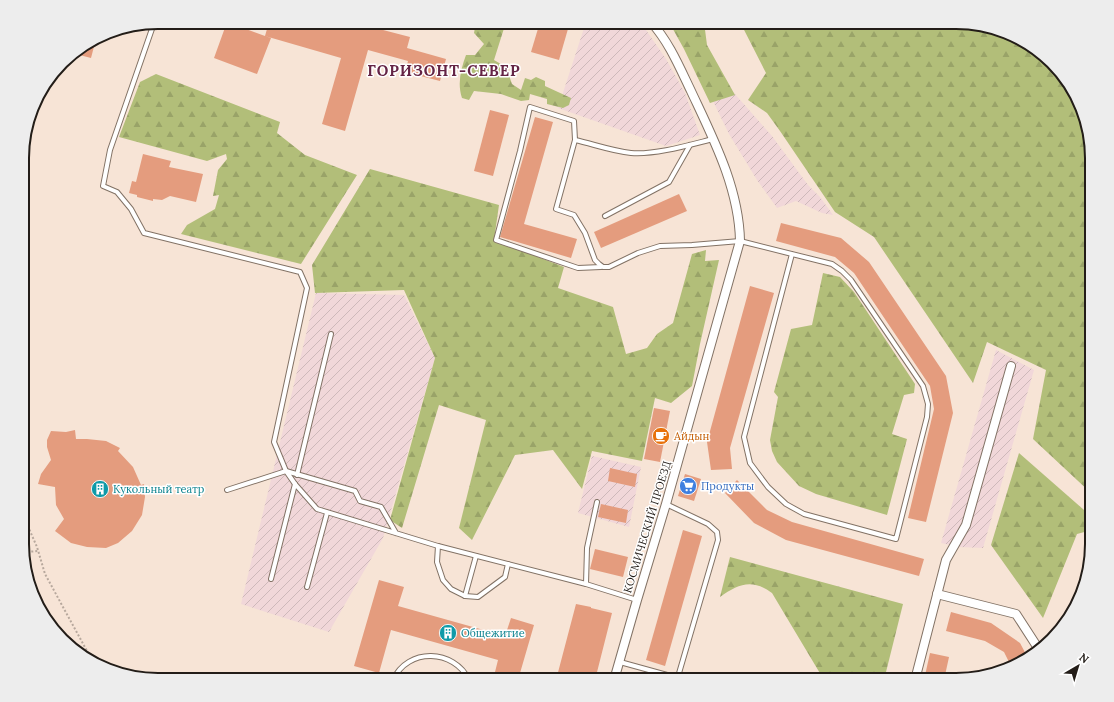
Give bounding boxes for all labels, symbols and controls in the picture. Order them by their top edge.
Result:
district label: ГОРИЗОНТ-СЕВЕР [367,61,521,80]
cafe icon: Айдын [651,426,671,446]
place label: Айдын [673,429,709,443]
street label: КОСМИЧЕСКИЙ ПРОЕЗД [620,459,674,595]
supermarket icon: Продукты [678,476,698,496]
building icon: Кукольный театр [90,479,110,499]
place label: Продукты [701,479,754,493]
place label: Кукольный театр [113,482,205,496]
building icon: Общежитие [438,623,458,643]
place label: Общежитие [461,626,525,640]
north arrow [1058,646,1098,686]
text: N [1076,650,1092,667]

